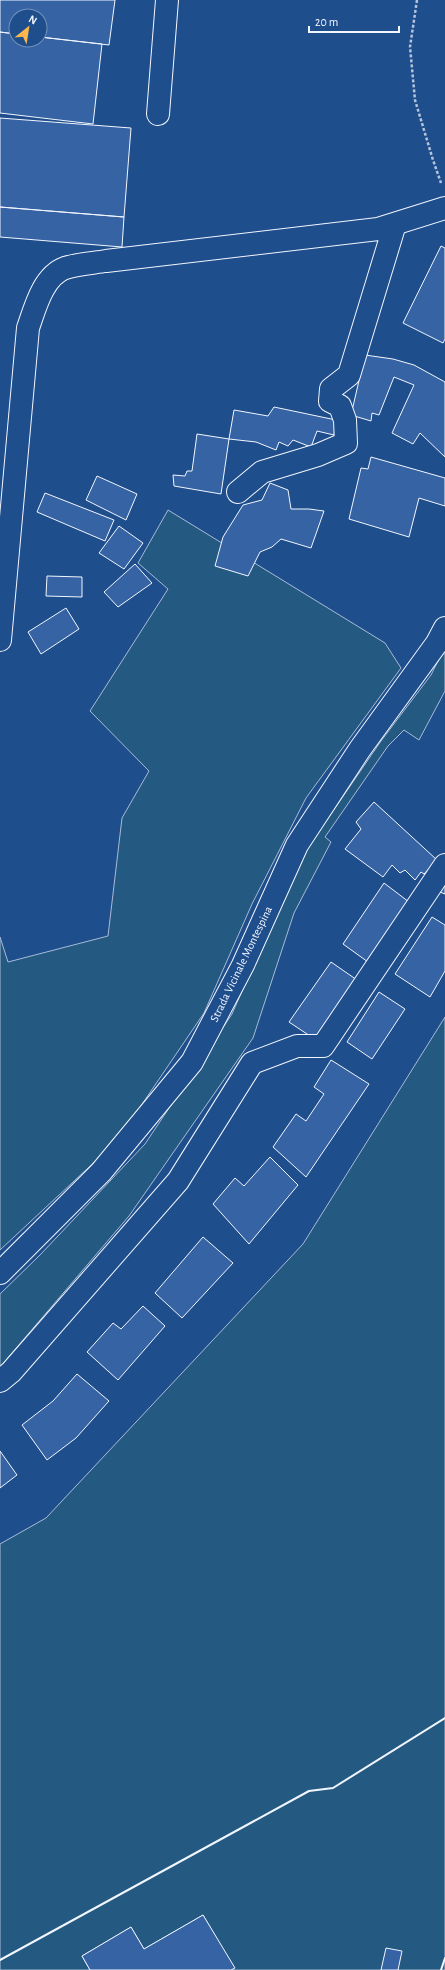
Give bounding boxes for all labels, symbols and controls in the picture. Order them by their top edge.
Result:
north arrow [8,8,48,48]
scale bar [309,8,399,34]
text: N [27,13,39,26]
text: 20 m [315,16,338,28]
street label: Strada Vicinale Montespina [208,904,275,1024]

